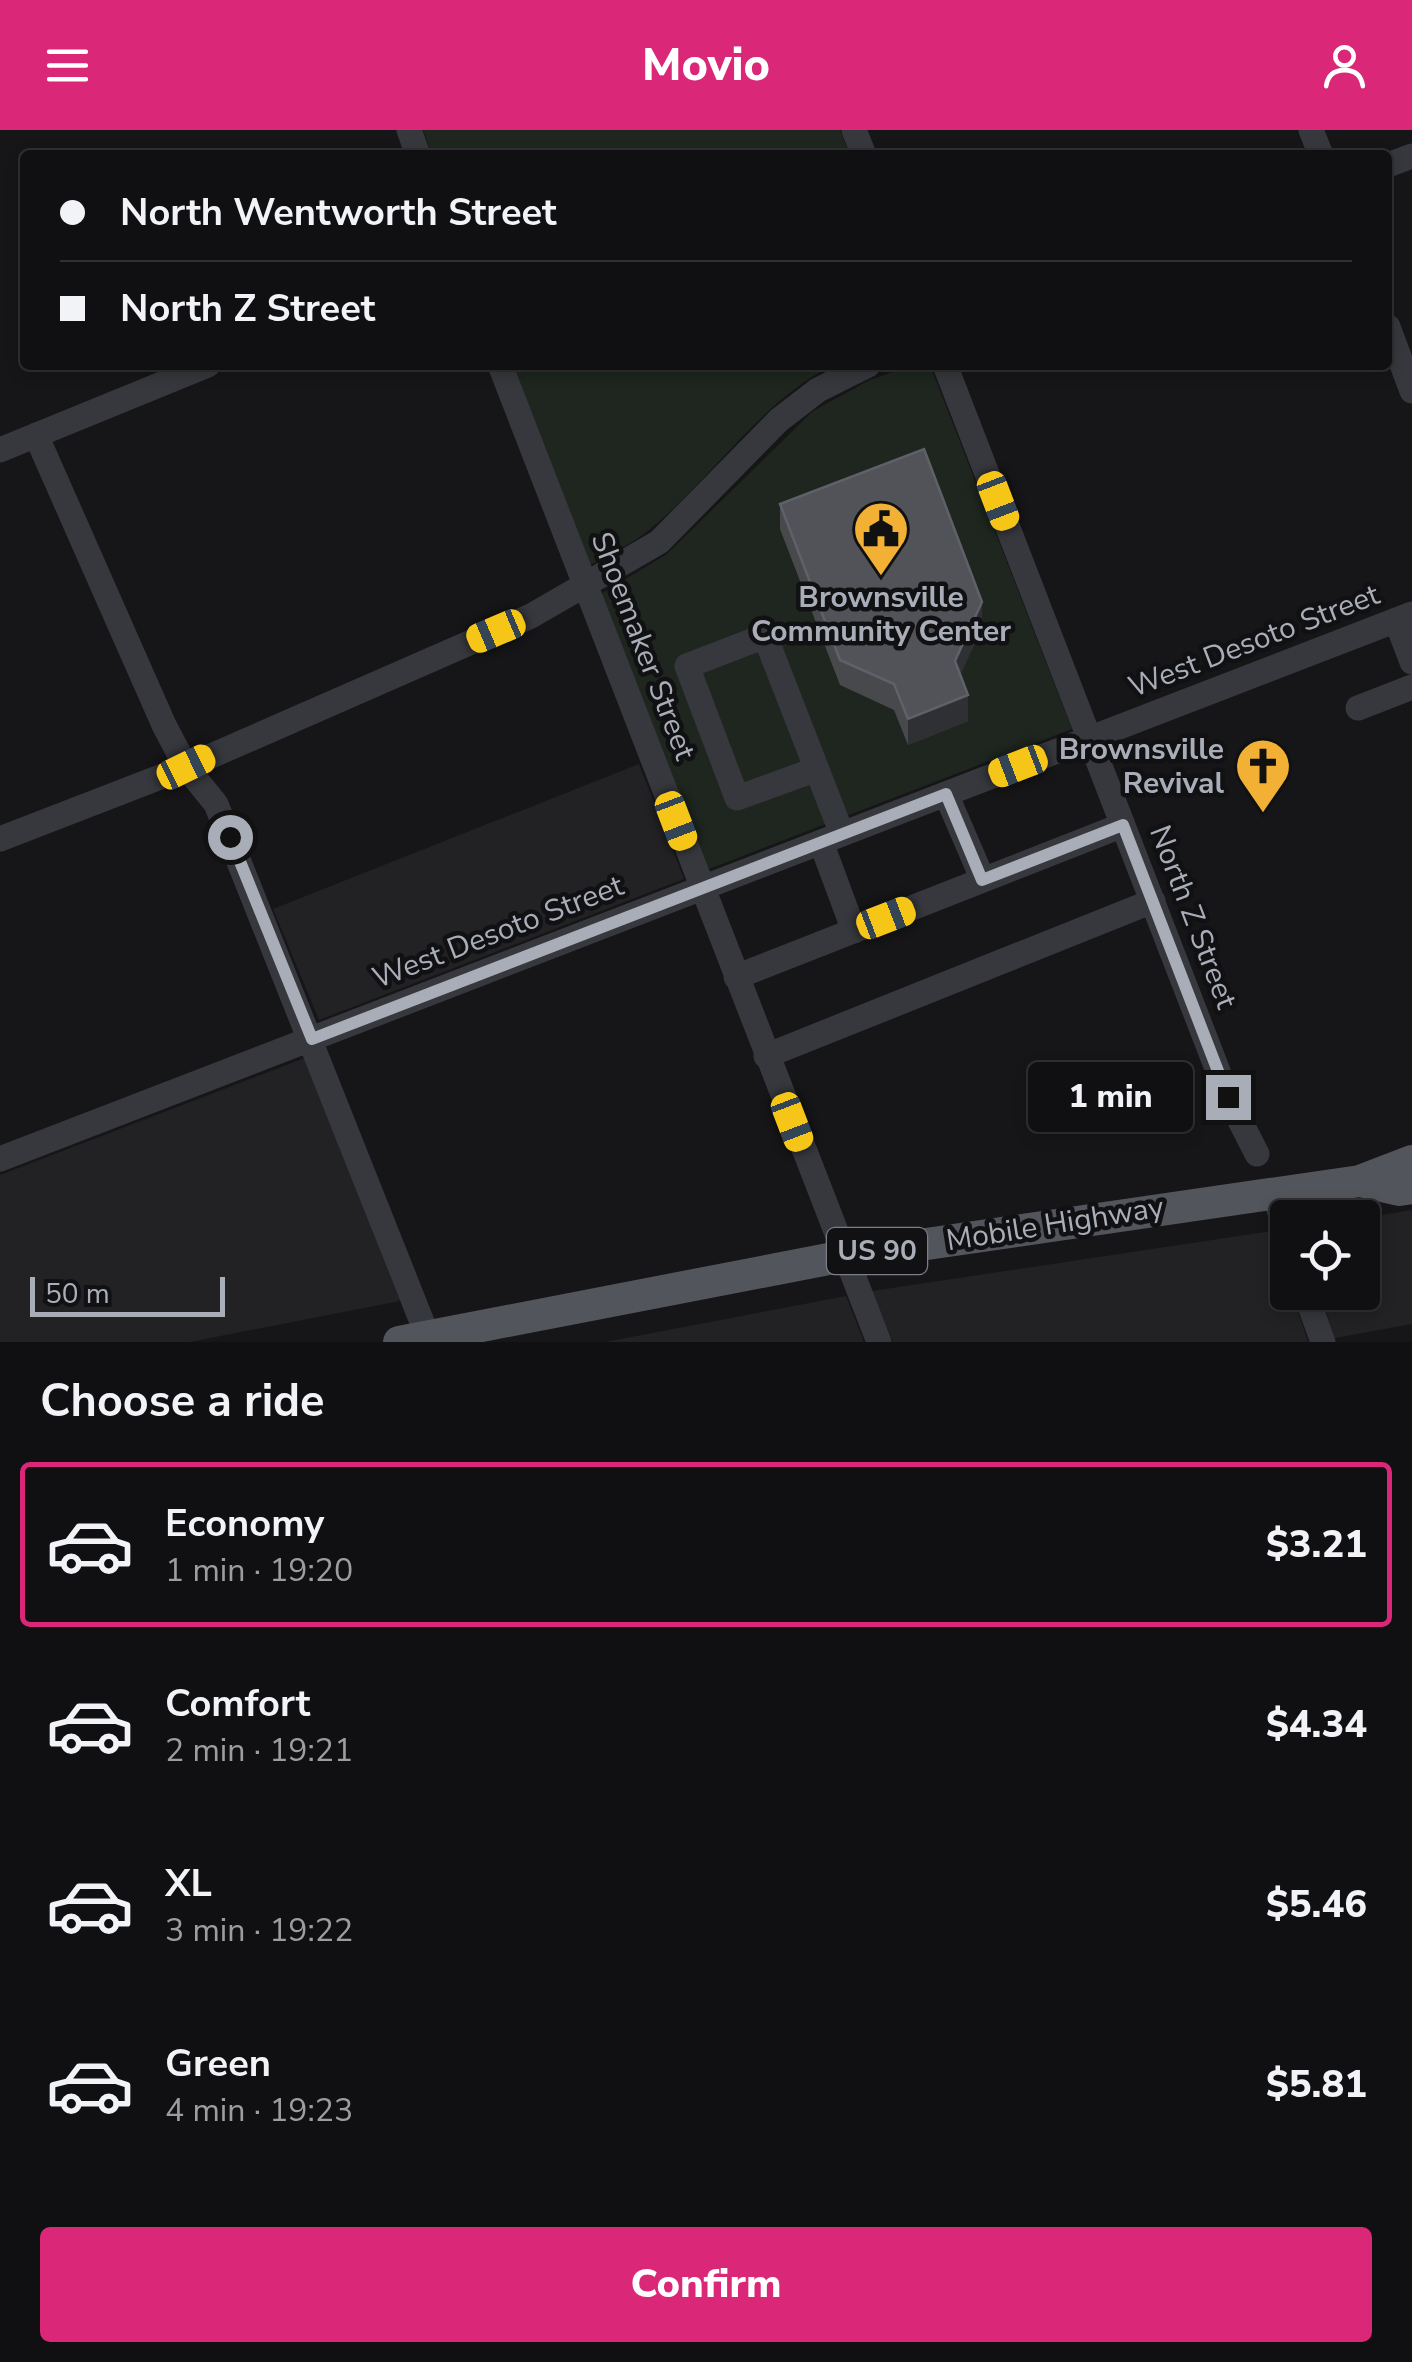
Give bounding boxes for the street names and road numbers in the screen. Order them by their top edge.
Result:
street label: Shoemaker Street [581,526,705,766]
street label: West Desoto Street [1123,574,1386,708]
street label: North Z Street [1139,820,1247,1015]
street label: West Desoto Street [367,865,630,999]
street label: Mobile Highway [943,1186,1167,1261]
road number: US 90 [827,1228,927,1274]

